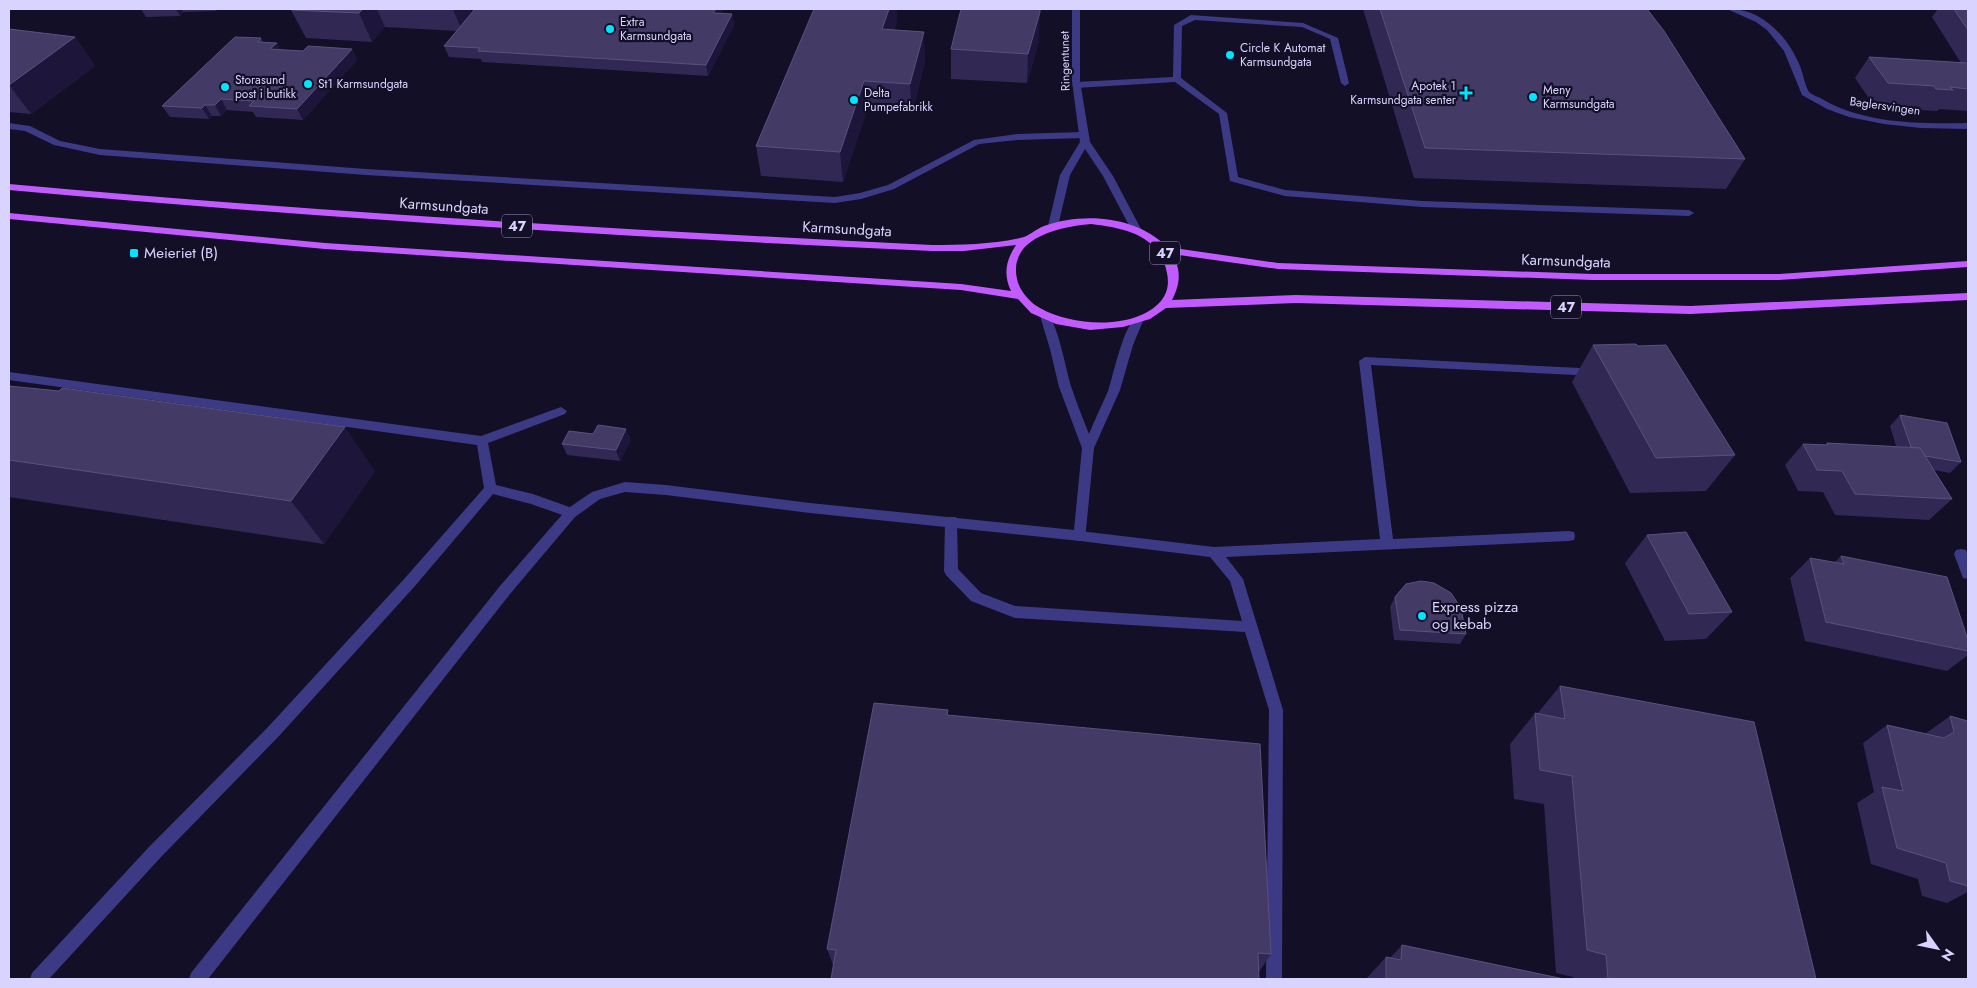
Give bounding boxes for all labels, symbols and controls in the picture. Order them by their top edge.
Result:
place label: Extra Karmsundgata [620,13,692,45]
marker: Extra Karmsundgata [604,23,616,35]
street label: Ringentunet [1055,31,1075,91]
place label: Circle K Automat Karmsundgata [1240,39,1325,71]
marker: Circle K Automat Karmsundgata [1224,49,1236,61]
place label: Storasund post i butikk [235,71,297,103]
place label: St1 Karmsundgata [318,75,408,93]
place label: Apotek 1 Karmsundgata senter [1350,77,1457,109]
marker: St1 Karmsundgata [302,78,314,90]
marker: Storasund post i butikk [219,81,231,93]
place label: Meny Karmsundgata [1543,81,1615,113]
place label: Delta Pumpefabrikk [864,84,934,116]
marker: Apotek 1 Karmsundgata senter [1460,87,1472,99]
marker: Meny Karmsundgata [1527,91,1539,103]
street label: Baglersvingen [1849,92,1921,120]
marker: Delta Pumpefabrikk [848,94,860,106]
street label: Karmsundgata [399,192,489,220]
road number: 47 [502,215,532,238]
street label: Karmsundgata [802,216,892,242]
place label: Meieriet (B) [144,242,218,264]
road number: 47 [1150,242,1180,264]
marker: Meieriet (B) [128,247,140,259]
street label: Karmsundgata [1521,248,1611,274]
road number: 47 [1551,296,1581,318]
place label: Express pizza og kebab [1432,596,1518,635]
marker: Express pizza og kebab [1416,610,1428,622]
north arrow [1912,923,1962,973]
text: N [1936,945,1959,965]

